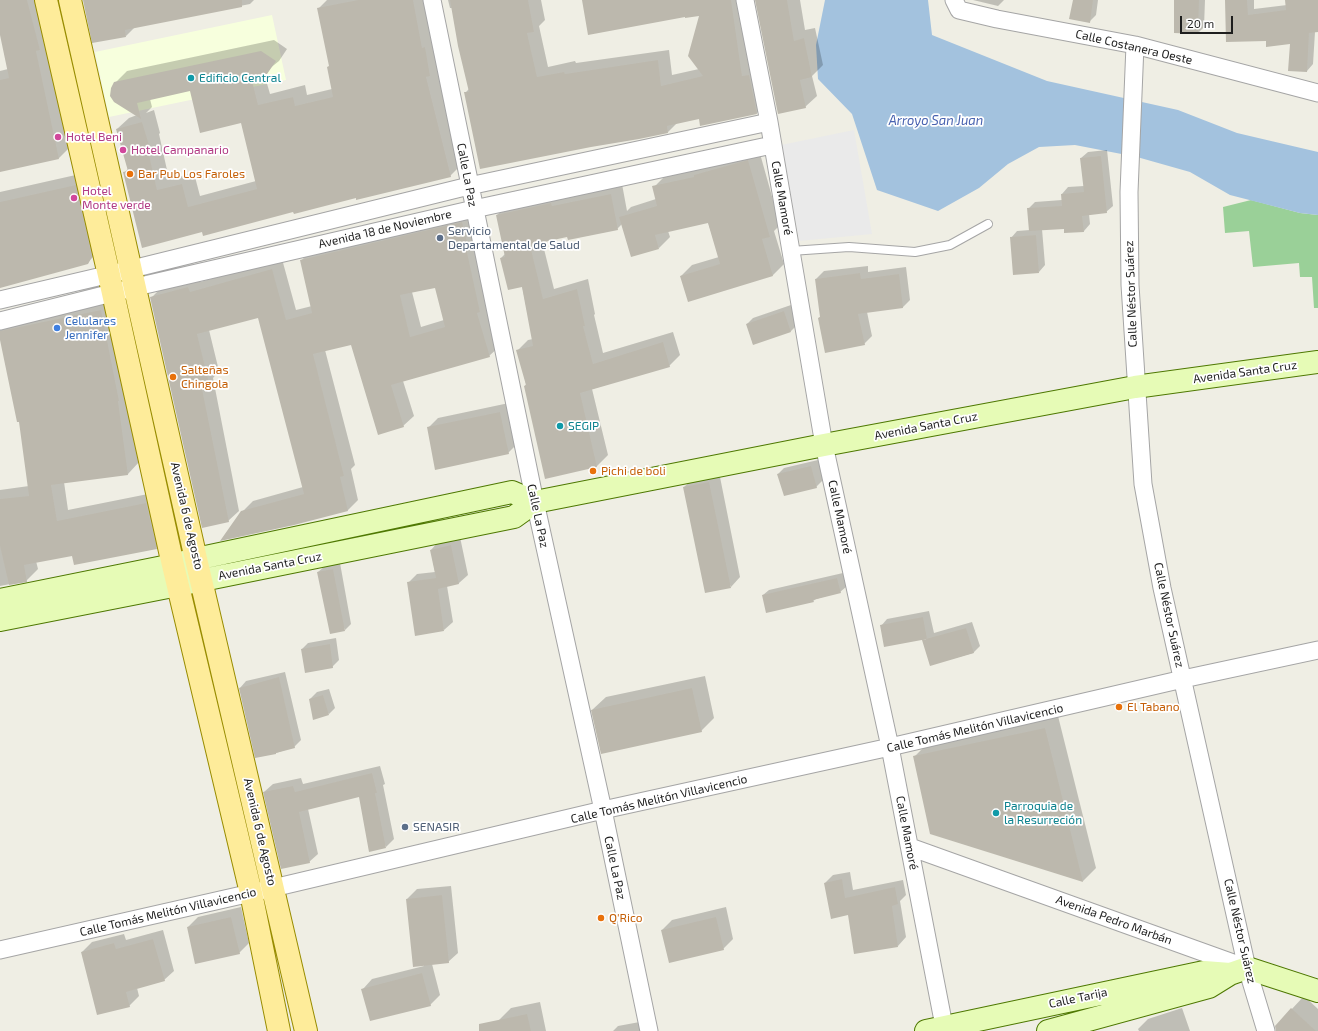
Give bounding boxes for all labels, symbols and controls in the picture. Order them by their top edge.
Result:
scale bar [1182,8,1235,34]
text: 20 m [1187,16,1214,30]
street label: Calle Costanera Oeste [1074,27,1194,67]
place label: Edificio Central [199,71,281,85]
marker: Edificio Central [186,73,196,83]
water label: Arroyo San Juan [889,113,983,129]
place label: Hotel Beni [66,130,122,144]
marker: Hotel Beni [53,132,63,142]
street label: Calle La Paz [454,142,480,208]
place label: Hotel Campanario [131,143,229,157]
marker: Hotel Campanario [118,145,128,155]
street label: Calle Mamoré [768,160,796,236]
place label: Bar Pub Los Faroles [138,167,245,181]
marker: Bar Pub Los Faroles [125,169,135,179]
place label: Hotel Monte verde [82,184,151,212]
marker: Hotel Monte verde [69,193,79,203]
street label: Avenida 18 de Noviembre [317,207,453,251]
place label: Servicio Departamental de Salud [448,224,580,252]
marker: Servicio Departamental de Salud [435,233,445,243]
street label: Calle Néstor Suárez [1122,240,1140,348]
place label: Celulares Jennifer [65,314,116,342]
marker: Celulares Jennifer [52,323,62,333]
street label: Avenida Santa Cruz [1192,358,1298,386]
place label: Salteñas Chingola [181,363,228,391]
marker: Salteñas Chingola [168,372,178,382]
street label: Avenida Santa Cruz [873,409,979,443]
place label: SEGIP [568,419,599,433]
marker: SEGIP [555,421,565,431]
street label: Avenida 6 de Agosto [168,461,206,571]
place label: Pichi de boli [601,464,666,478]
marker: Pichi de boli [588,466,598,476]
street label: Calle Mamoré [825,479,855,555]
street label: Calle La Paz [524,483,552,549]
street label: Avenida Santa Cruz [217,549,323,583]
street label: Calle Néstor Suárez [1151,561,1187,669]
place label: El Tabano [1127,700,1180,714]
street label: Calle Tomás Melitón Villavicencio [885,701,1065,755]
marker: El Tabano [1114,702,1124,712]
street label: Calle Tomás Melitón Villavicencio [569,772,749,826]
street label: Avenida 6 de Agosto [241,777,279,887]
street label: Calle Mamoré [893,795,921,871]
place label: Parroquia de la Resurreción [1004,799,1082,827]
marker: Parroquia de la Resurreción [991,808,1001,818]
place label: SENASIR [413,820,460,834]
marker: SENASIR [400,822,410,832]
street label: Calle La Paz [601,835,629,901]
street label: Calle Néstor Suárez [1221,877,1259,985]
street label: Calle Tomás Melitón Villavicencio [78,885,258,939]
street label: Avenida Pedro Marbán [1054,892,1174,948]
place label: Q'Rico [609,911,643,925]
marker: Q'Rico [596,913,606,923]
street label: Calle Tarija [1047,985,1109,1011]

